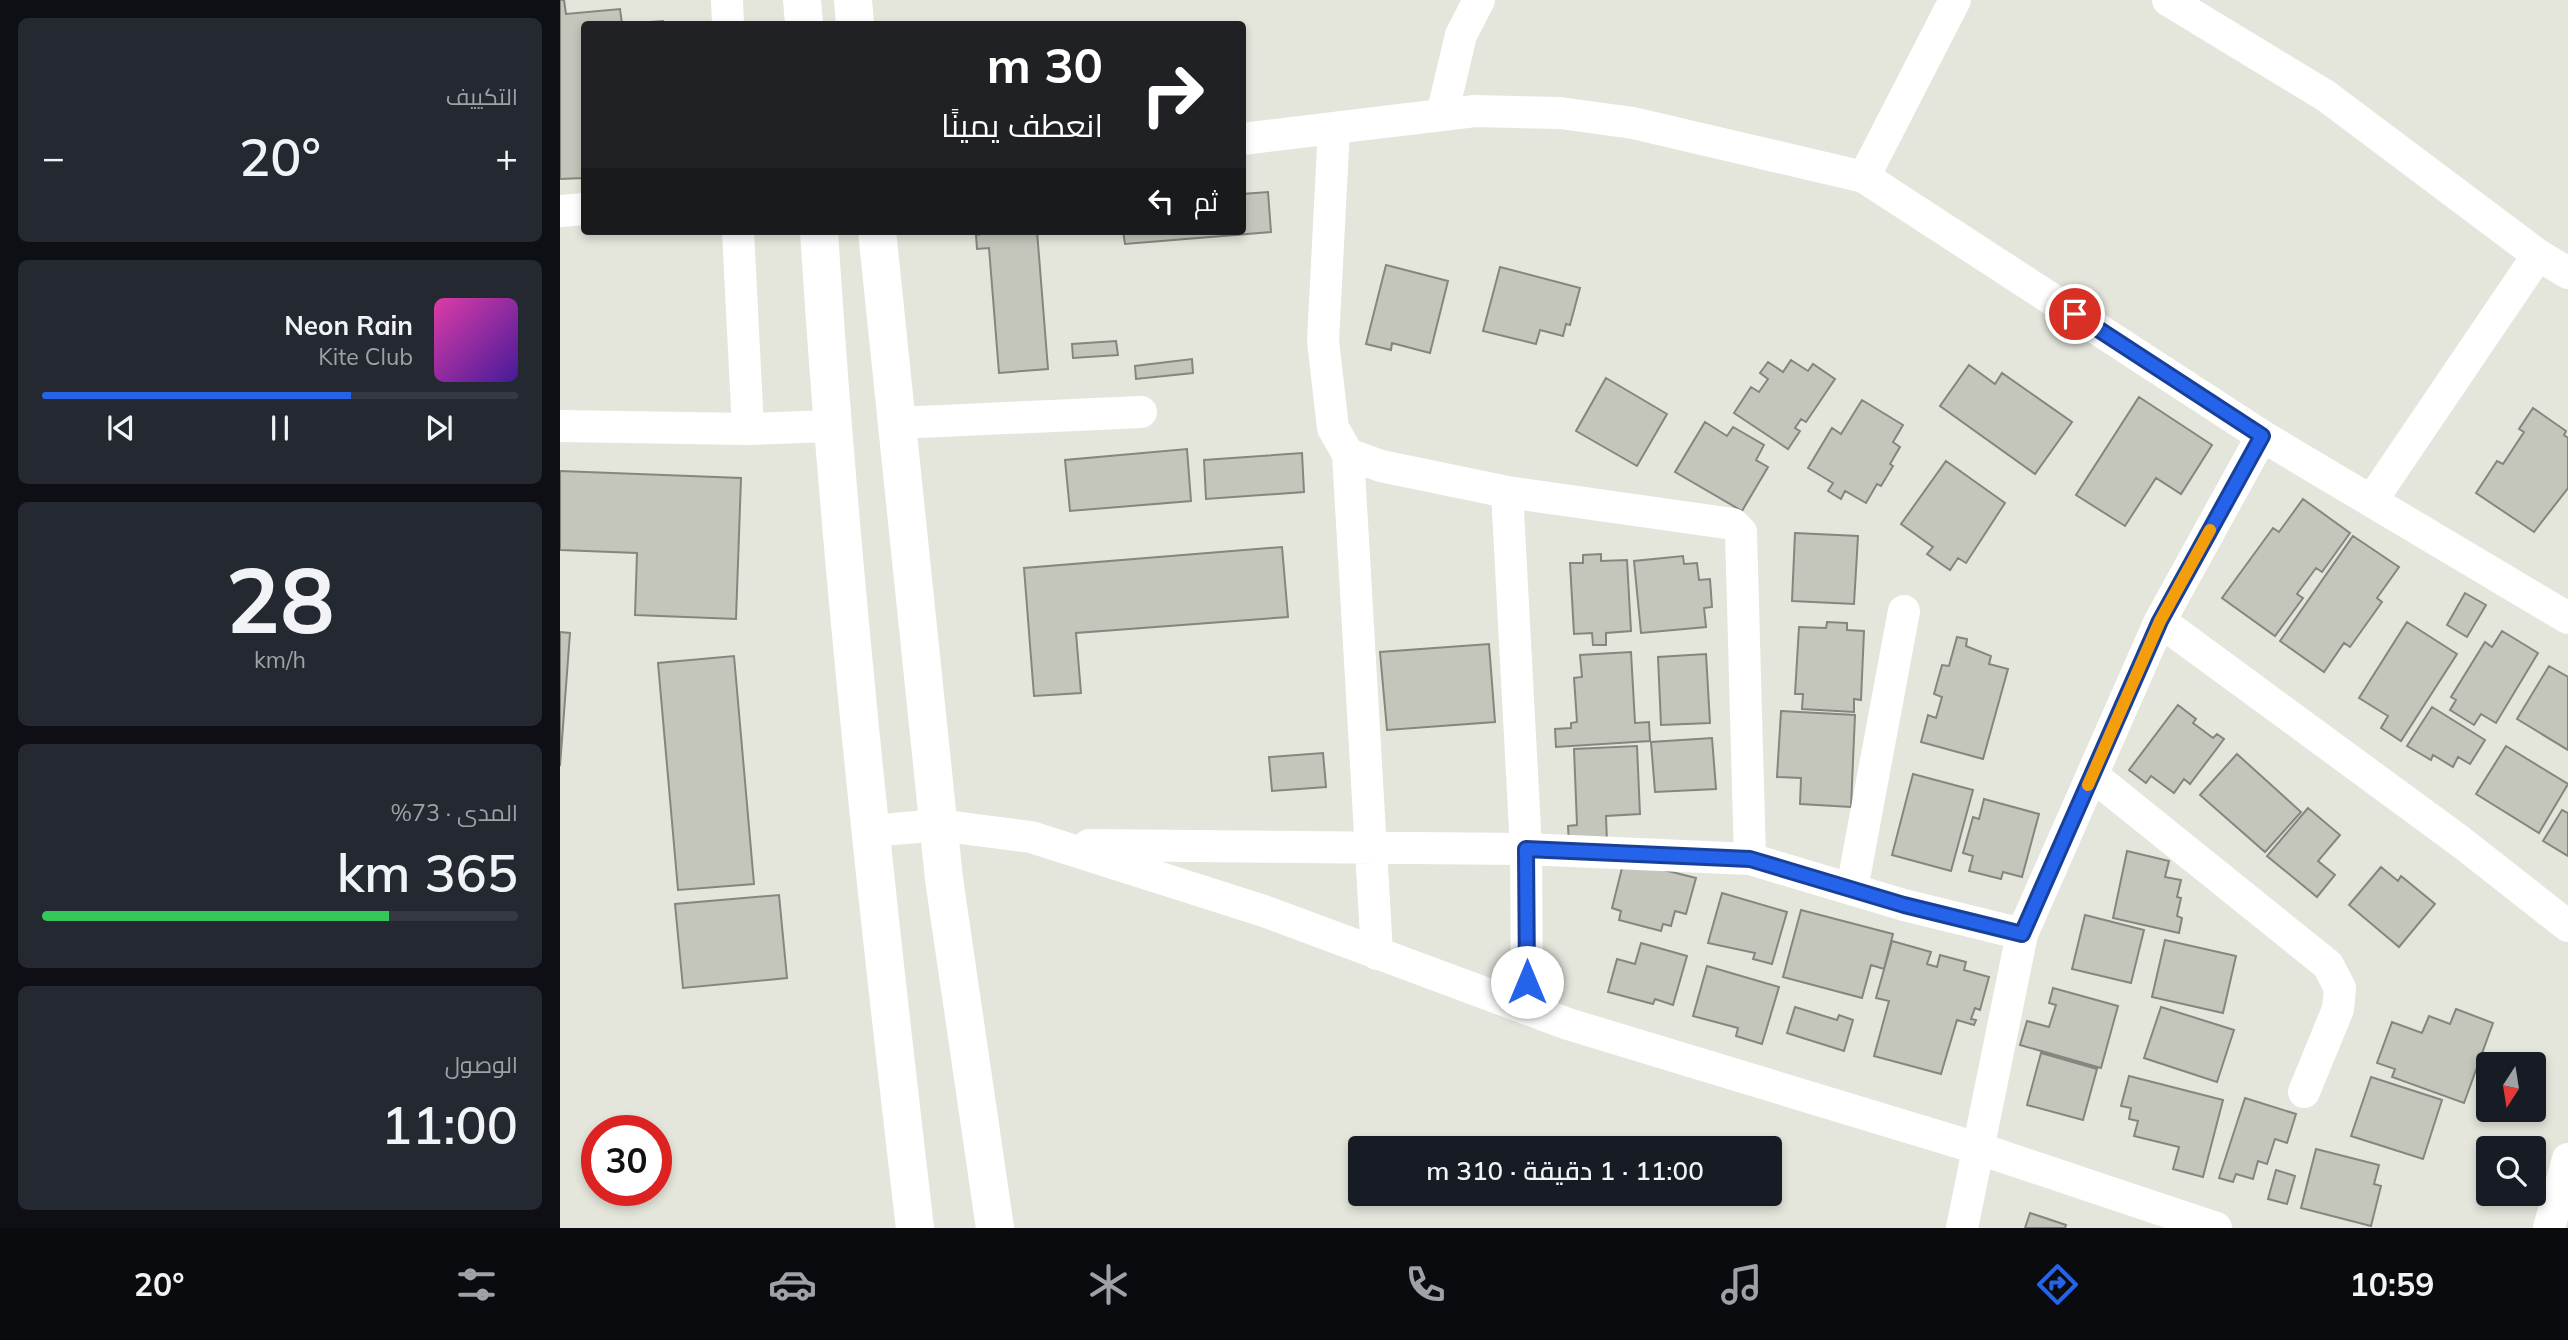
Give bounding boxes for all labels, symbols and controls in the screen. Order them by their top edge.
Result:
text: 30 m [987,34,1103,95]
icon: right [1127,49,1218,140]
text: التكييف [446,82,518,111]
text: انعطف يمينًا [941,105,1103,145]
text: 20° [239,124,321,189]
text: − [42,133,65,181]
text: + [495,133,518,181]
icon: left [1142,182,1180,220]
text: ثم [1194,185,1218,218]
pin [2045,284,2105,344]
icon: arrive [2056,295,2094,333]
text: Neon Rain [284,309,413,342]
text: Kite Club [318,342,413,371]
icon: previous [102,409,140,447]
icon: pause [261,409,299,447]
icon: next [420,409,458,447]
text: 28 [225,542,335,656]
text: km/h [254,645,306,674]
text: المدى · 73% [391,798,518,827]
text: 365 km [337,840,518,905]
position arrow [1490,945,1564,1019]
text: الوصول [445,1050,518,1079]
north arrow [2476,1052,2546,1122]
map controls [2476,1052,2546,1206]
text: 11:00 [381,1092,518,1157]
speed limit sign: 30 [581,1115,672,1206]
button: search [2476,1136,2546,1206]
text: 11:00 · 1 دقيقة · 310 m [1426,1154,1704,1187]
icon: filters [452,1260,501,1309]
icon: car [768,1260,817,1309]
icon: climate [1084,1260,1133,1309]
icon: phone [1401,1260,1450,1309]
icon: music [1717,1260,1766,1309]
icon: directions [2033,1260,2082,1309]
text: 20° [134,1264,184,1304]
text: 10:59 [2350,1264,2434,1304]

